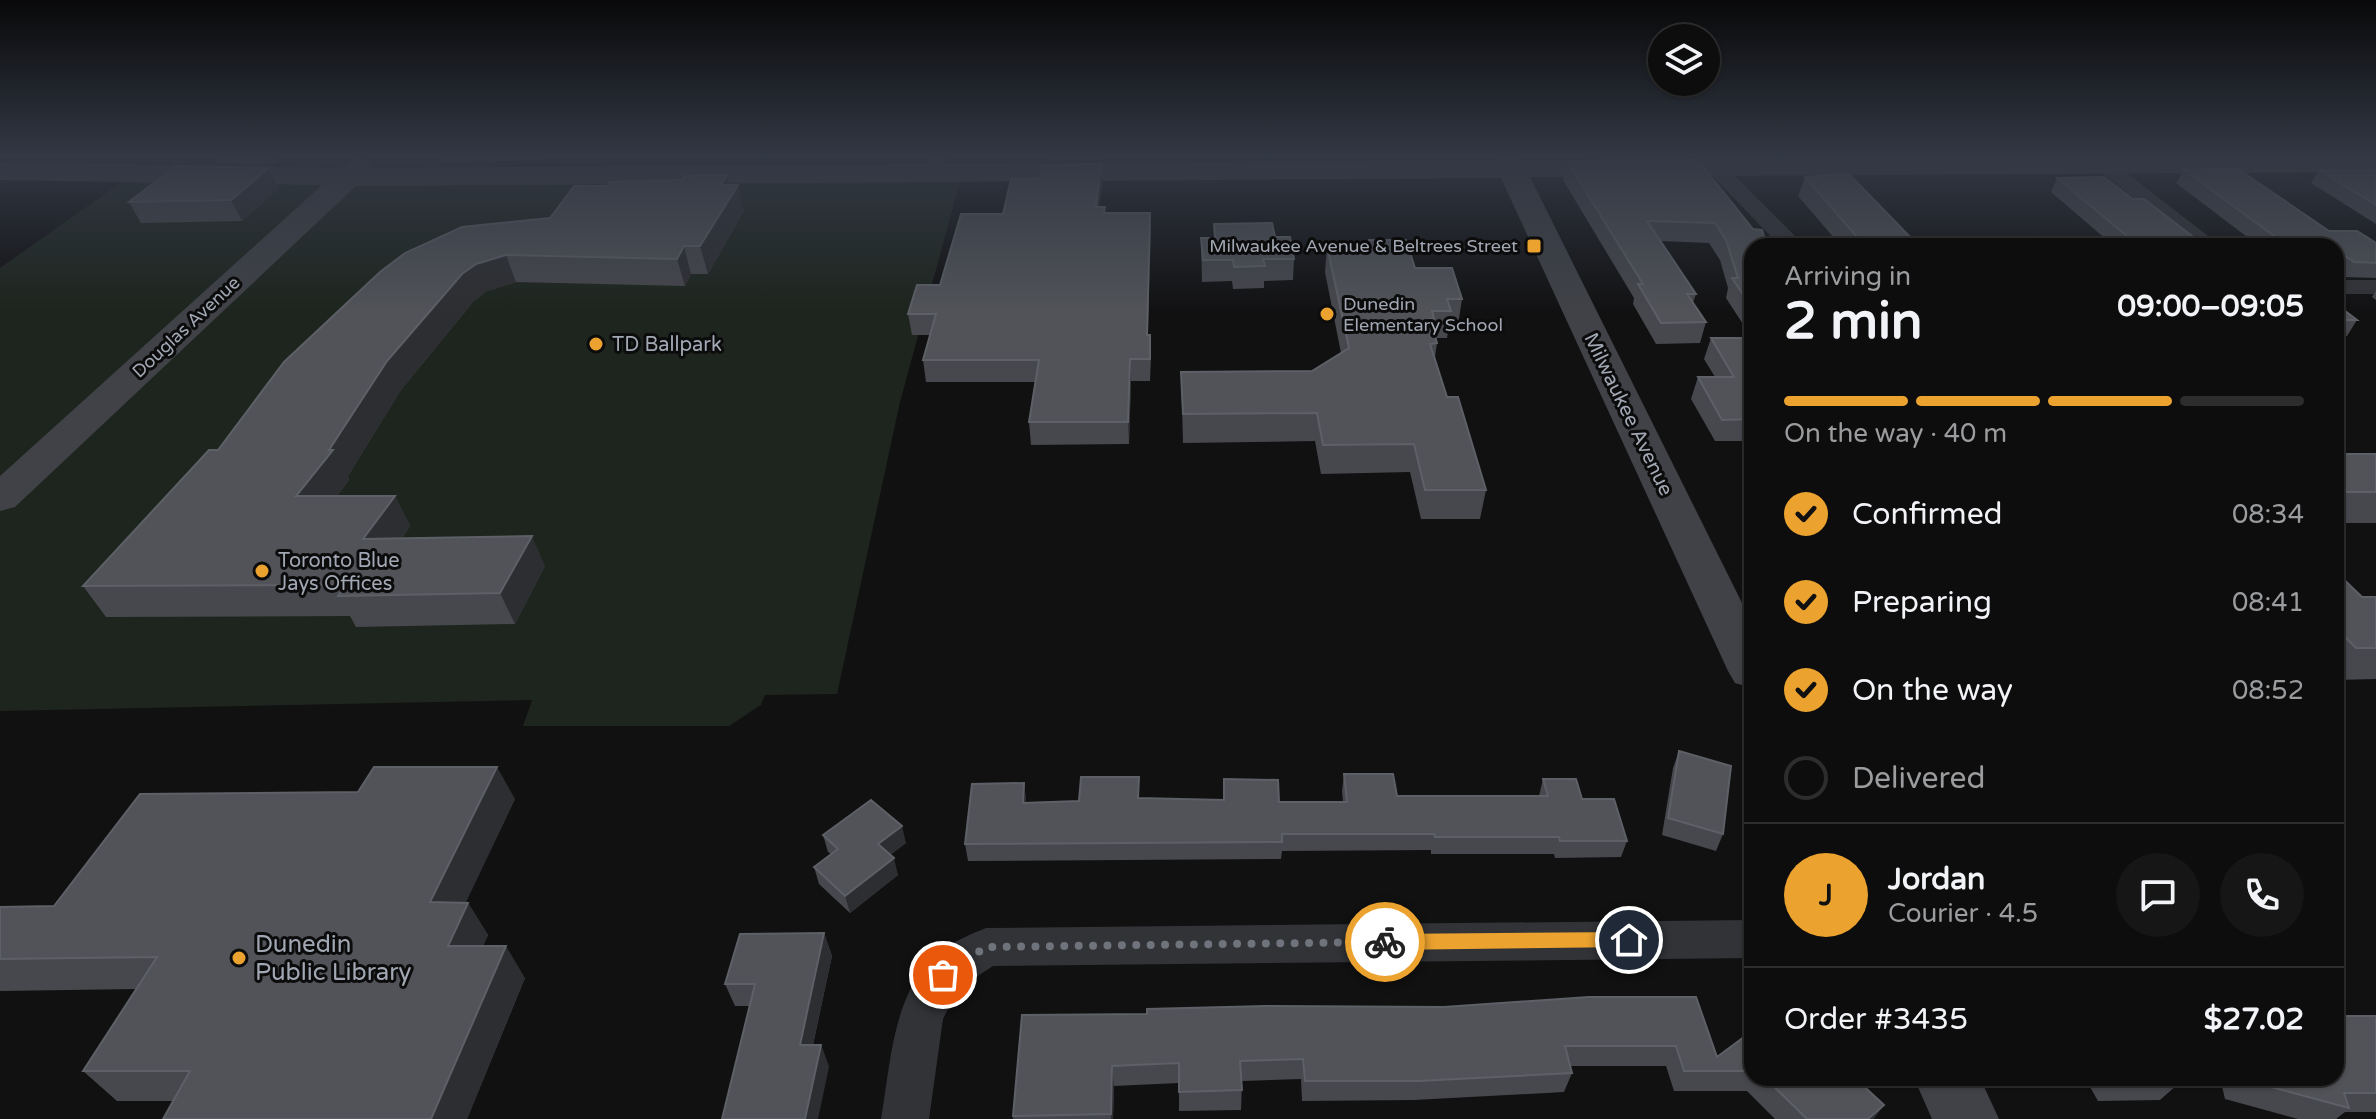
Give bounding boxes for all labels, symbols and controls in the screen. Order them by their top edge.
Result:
map controls [1648,24,1720,96]
button: layers [1648,24,1720,96]
place label: Milwaukee Avenue & Beltrees Street [1209,235,1518,257]
marker: Milwaukee Avenue & Beltrees Street [1525,237,1543,255]
text: Arriving in [1784,261,1911,292]
street label: Douglas Avenue [128,272,244,382]
text: 09:00–09:05 [2117,288,2304,325]
text: 2 min [1784,290,1923,353]
place label: Dunedin Elementary School [1343,293,1503,336]
marker: Dunedin Elementary School [1318,305,1336,323]
street label: Milwaukee Avenue [1578,329,1678,500]
place label: TD Ballpark [612,333,722,357]
marker: TD Ballpark [587,335,605,353]
text: On the way · 40 m [1784,418,2007,449]
icon: check [1784,492,1828,536]
text: Confirmed [1852,496,2003,533]
text: 08:34 [2232,499,2304,530]
place label: Toronto Blue Jays Offices [278,549,400,596]
marker: Toronto Blue Jays Offices [253,562,271,580]
icon: check [1784,580,1828,624]
text: Preparing [1852,584,1992,621]
text: 08:41 [2232,587,2304,618]
icon: check [1784,668,1828,712]
text: On the way [1852,672,2013,709]
text: 08:52 [2232,675,2304,706]
text: Delivered [1852,760,1986,797]
button: chat [2116,853,2200,937]
button: phone [2220,853,2304,937]
text: Jordan [1888,861,1985,898]
text: J [1819,877,1833,914]
text: Courier · 4.5 [1888,898,2038,929]
courier [1345,902,1425,982]
pin [1595,906,1663,974]
icon: home [1607,918,1651,962]
icon: bike [1363,920,1407,964]
place label: Dunedin Public Library [255,930,412,987]
pin [909,941,977,1009]
marker: Dunedin Public Library [230,949,248,967]
icon: bag [921,953,965,997]
text: Order #3435 [1784,1001,1968,1038]
text: $27.02 [2204,1001,2304,1038]

